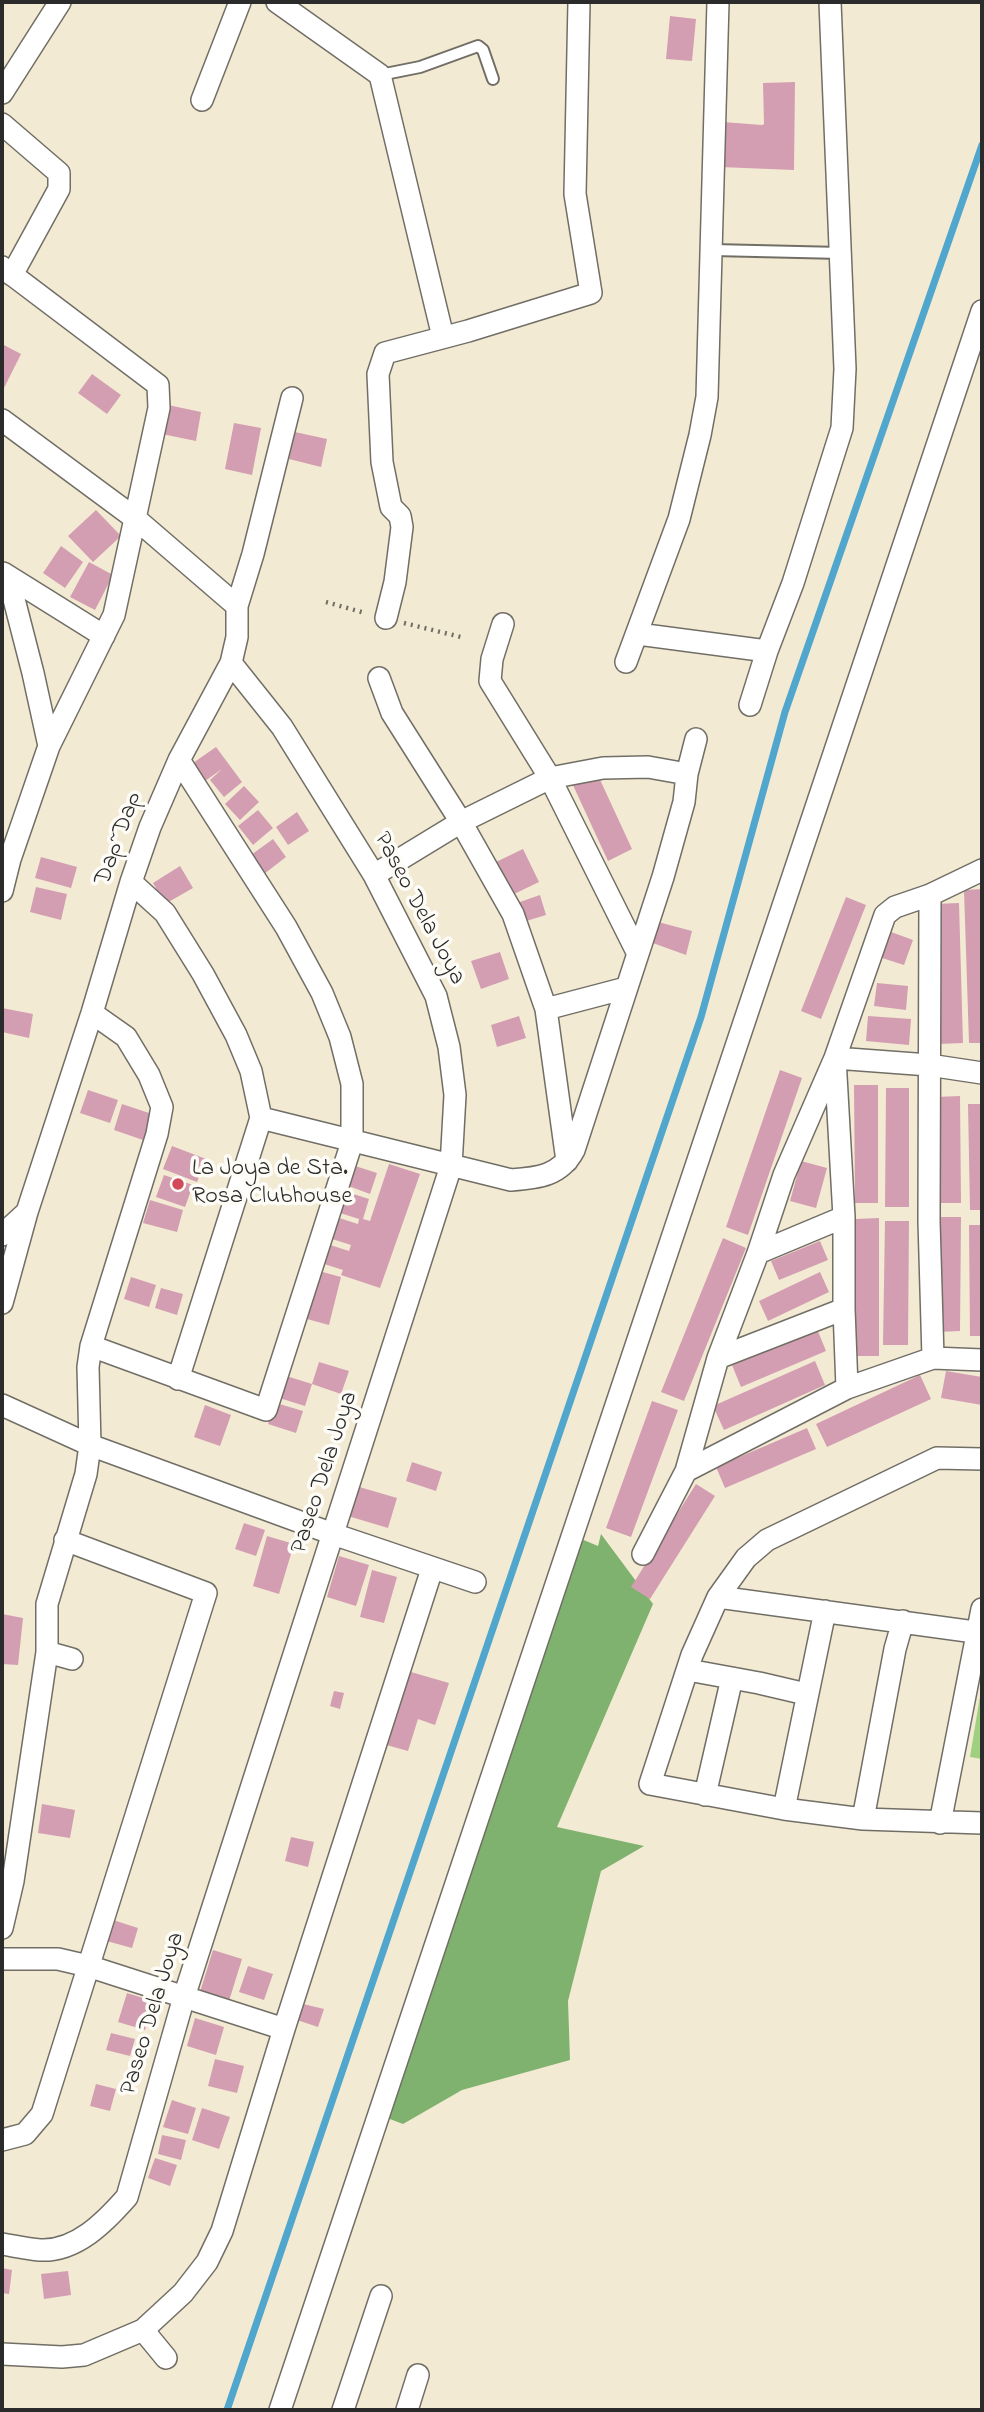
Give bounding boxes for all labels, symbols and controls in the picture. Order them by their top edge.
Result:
street label: Dap~Dap [90,789,150,889]
street label: Paseo Dela Joya [366,828,470,990]
place label: La Joya de Sta. Rosa Clubhouse [192,1156,352,1212]
marker: La Joya de Sta. Rosa Clubhouse [170,1176,186,1192]
street label: Paseo Dela Joya [286,1388,366,1558]
street label: Paseo Dela Joya [116,1929,192,2099]

